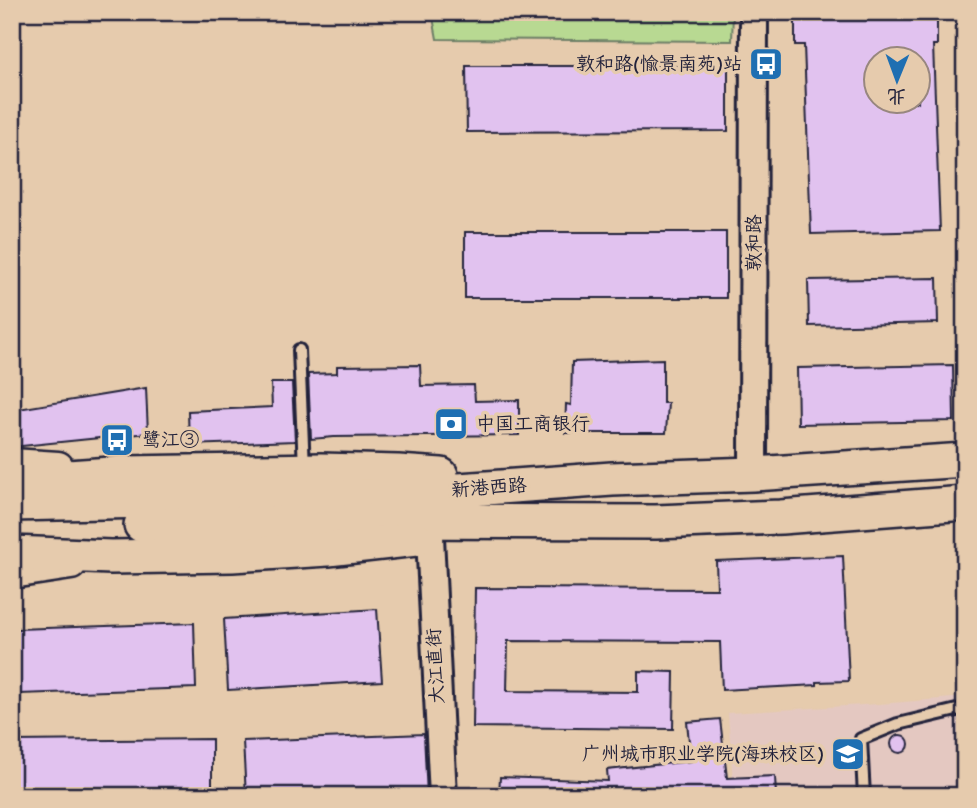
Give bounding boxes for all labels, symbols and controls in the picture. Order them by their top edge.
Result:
bus stop icon: 敦和路(愉景南苑)站 [747,45,785,83]
north arrow [862,46,932,116]
place label: 敦和路(愉景南苑)站 [576,53,742,76]
text: 北 [887,84,906,107]
street label: 敦和路 [743,214,766,272]
bank icon: 中国工商银行 [432,405,470,443]
place label: 中国工商银行 [476,413,590,436]
bus stop icon: 鹭江③ [98,421,136,459]
place label: 鹭江③ [142,429,199,452]
street label: 新港西路 [450,474,528,502]
street label: 大江直街 [423,627,449,705]
school or university icon: 广州城市职业学院(海珠校区) [829,735,867,773]
place label: 广州城市职业学院(海珠校区) [582,743,824,766]

